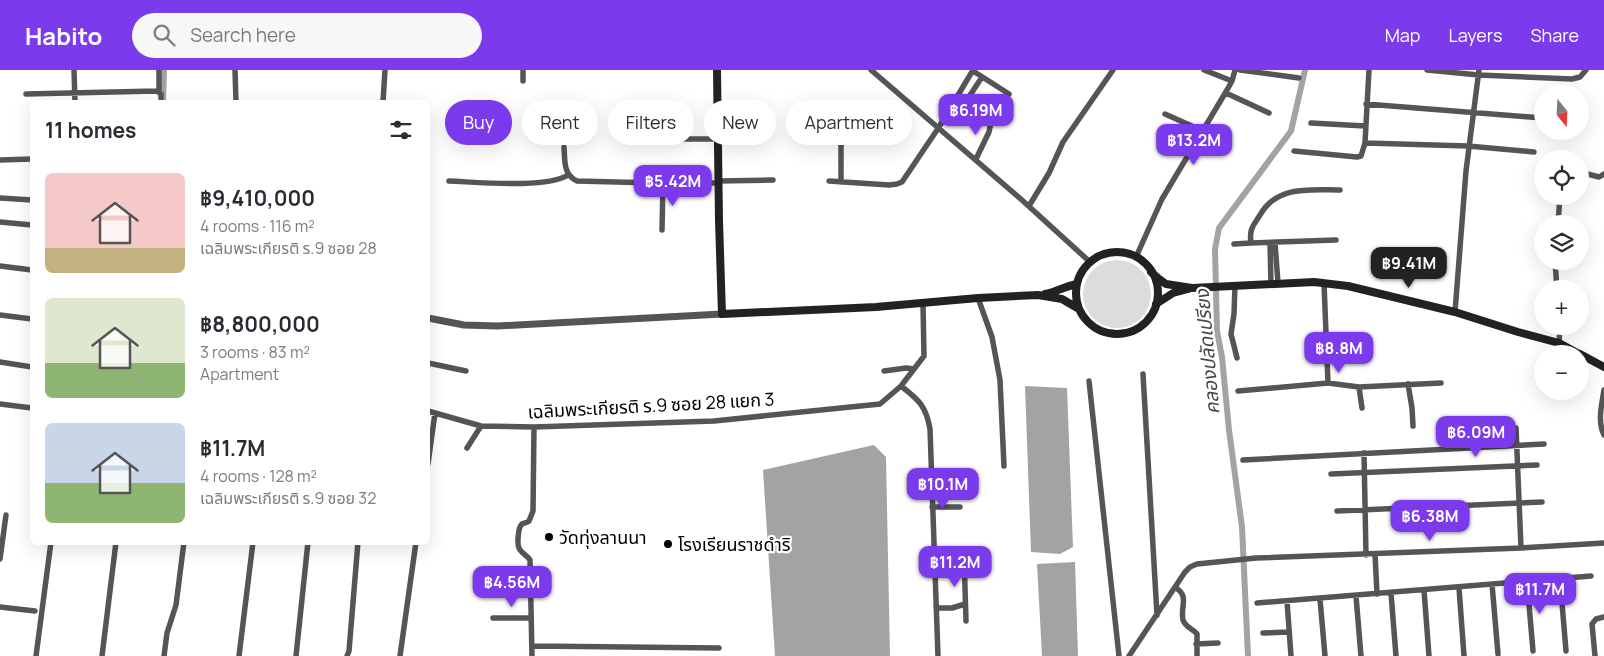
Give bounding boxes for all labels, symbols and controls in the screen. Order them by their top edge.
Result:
search box [132,13,482,58]
text: Habito [25,19,102,52]
icon: search [150,21,178,49]
text: Search here [190,22,296,48]
text: Map [1385,23,1420,47]
text: Layers [1448,23,1502,47]
text: Share [1530,23,1579,47]
north arrow [1534,85,1589,140]
map controls [1534,85,1589,400]
pin: ฿6.19M [935,93,1017,136]
text: ฿6.19M [950,99,1002,121]
chip: Buy [445,100,512,145]
chip: Rent [522,100,598,145]
chip: Filters [608,100,694,145]
chip: New [704,100,776,145]
chip: Apartment [786,100,912,145]
text: 11 homes [45,116,136,144]
icon: filters [387,116,415,144]
pin: ฿13.2M [1153,124,1235,166]
text: ฿13.2M [1167,129,1221,151]
button: locate [1534,150,1589,205]
pin: ฿5.42M [632,164,714,207]
text: ฿5.42M [645,170,701,192]
text: ฿9,410,000 [200,184,315,212]
icon: home [85,193,145,253]
text: 4 rooms · 116 m² [200,215,315,237]
button: layers [1534,215,1589,270]
text: เฉลิมพระเกียรติ ร.9 ซอย 28 [200,237,377,259]
pin: ฿9.41M [1368,246,1450,289]
text: ฿9.41M [1382,252,1436,274]
button: + [1534,280,1589,335]
water label: คลองปลัดเปรียง [1189,288,1225,416]
text: ฿8,800,000 [200,310,320,338]
icon: home [85,318,145,378]
pin: ฿8.8M [1304,332,1374,374]
text: ฿8.8M [1315,337,1363,359]
text: 3 rooms · 83 m² [200,341,310,363]
button: − [1534,345,1589,400]
text: Apartment [200,363,279,385]
street label: เฉลิมพระเกียรติ ร.9 ซอย 28 แยก 3 [527,387,775,423]
pin: ฿6.09M [1435,416,1517,458]
text: ฿6.09M [1447,421,1505,443]
text: ฿11.7M [200,434,265,462]
icon: home [85,443,145,503]
text: 4 rooms · 128 m² [200,465,317,487]
pin: ฿10.1M [902,468,984,510]
text: ฿10.1M [918,473,968,495]
text: เฉลิมพระเกียรติ ร.9 ซอย 32 [200,487,376,509]
pin: ฿6.38M [1389,500,1471,542]
text: ฿6.38M [1402,505,1458,527]
place label: วัดทุ่งลานนา [559,525,647,549]
marker: วัดทุ่งลานนา [543,531,555,543]
place label: โรงเรียนราชดำริ [678,532,791,556]
marker: โรงเรียนราชดำริ [662,538,674,550]
pin: ฿11.2M [914,546,996,588]
text: ฿11.2M [930,551,980,573]
pin: ฿4.56M [471,566,553,608]
text: ฿4.56M [484,571,540,593]
pin: ฿11.7M [1499,572,1581,615]
text: ฿11.7M [1515,578,1565,600]

